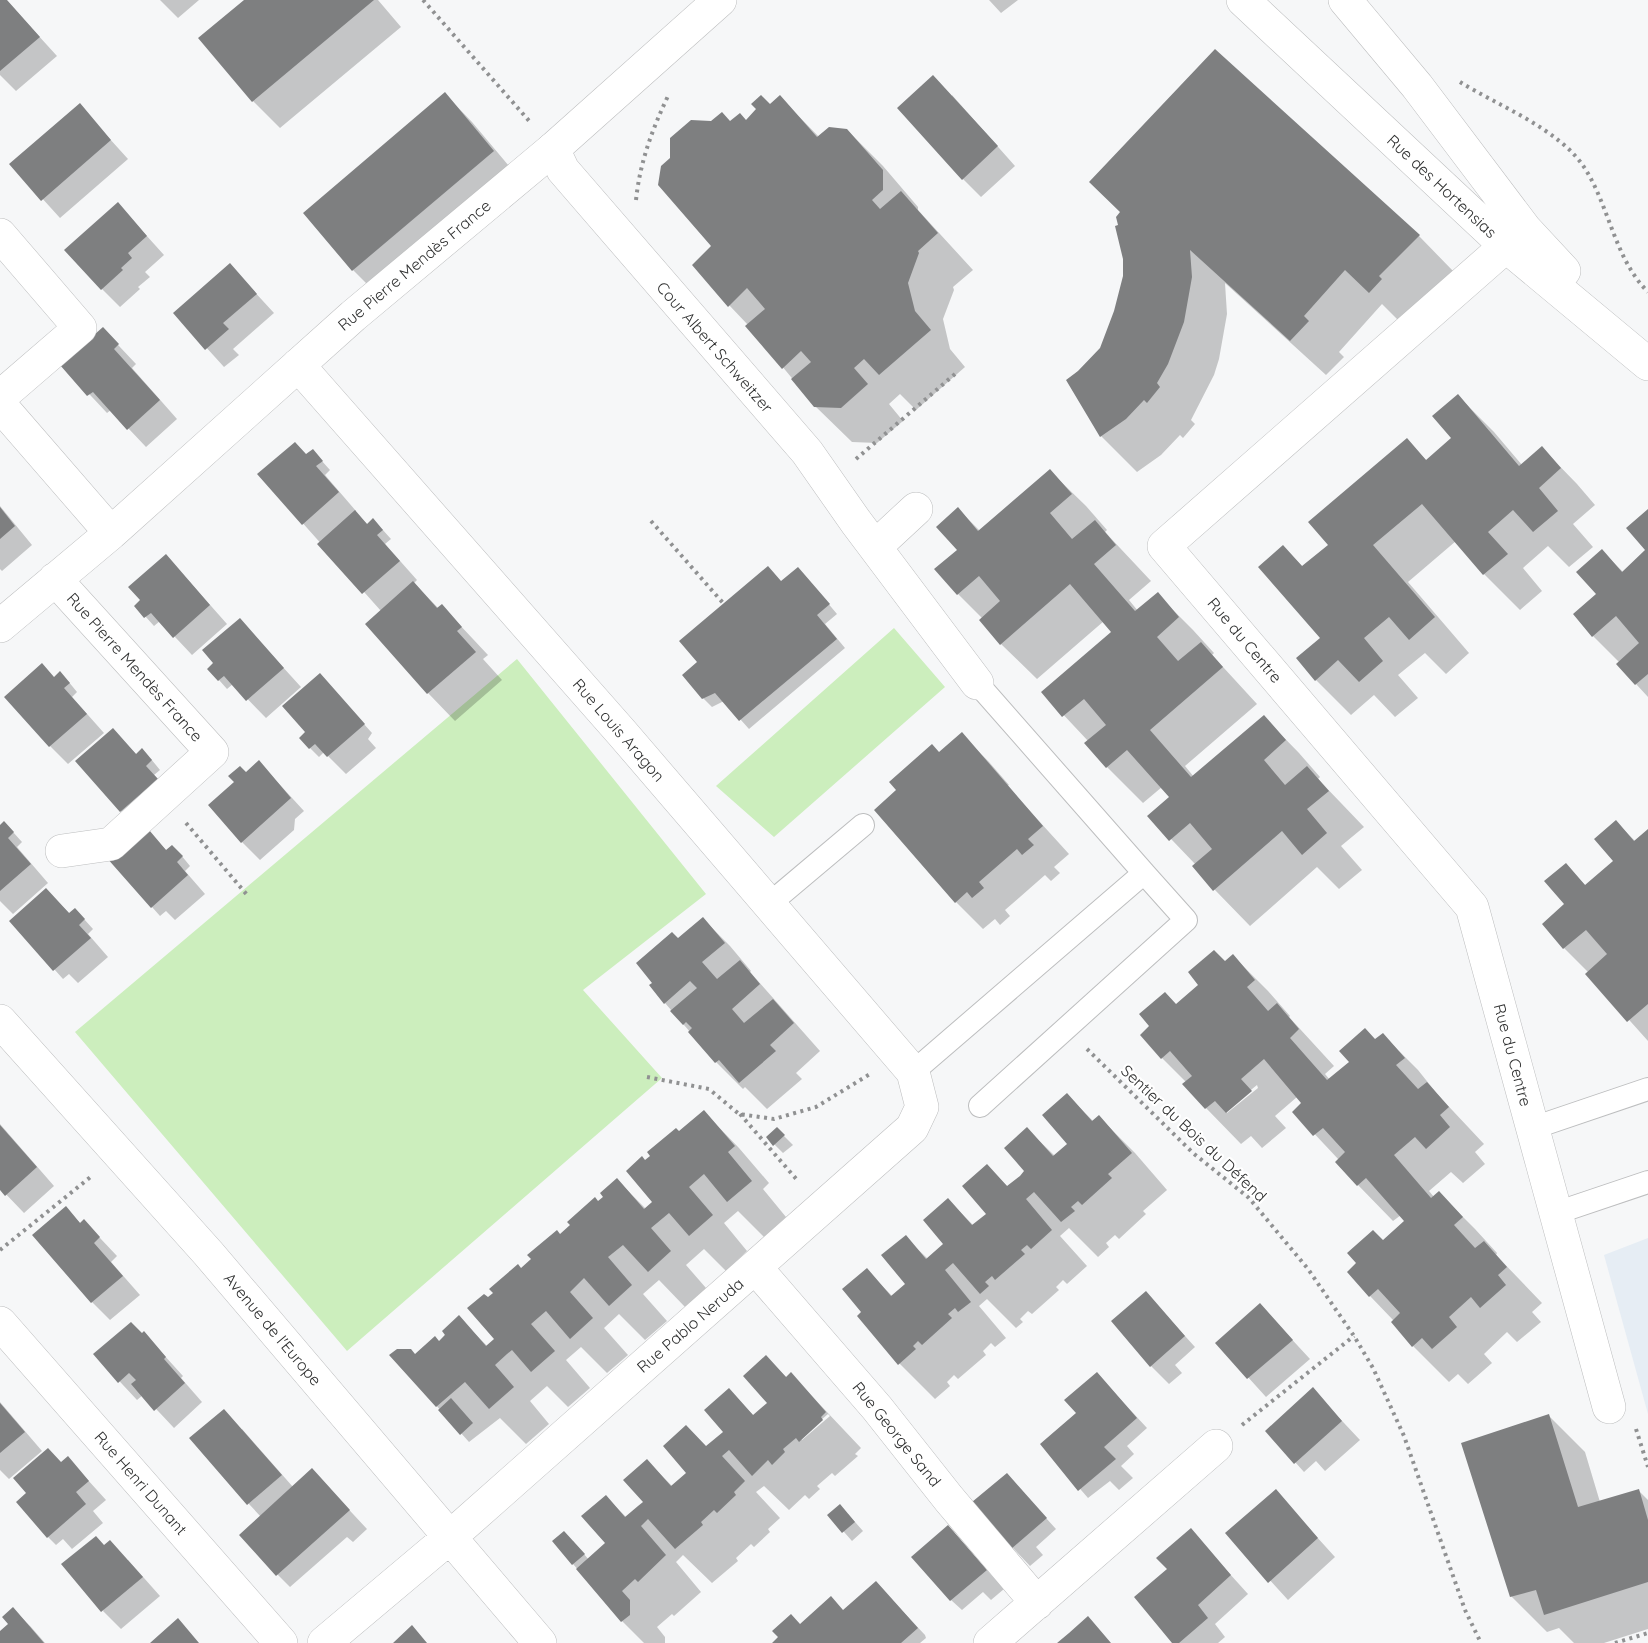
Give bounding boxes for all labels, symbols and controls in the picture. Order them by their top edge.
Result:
street label: Rue des Hortensias [1383,130,1501,242]
street label: Rue Pierre Mendès France [333,195,495,335]
street label: Cour Albert Schweitzer [653,277,777,417]
street label: Rue Pierre Mendès France [63,588,207,746]
street label: Rue du Centre [1203,593,1287,687]
street label: Rue Louis Aragon [569,674,669,786]
street label: Rue du Centre [1490,1001,1536,1109]
street label: Sentier du Bois du Défend [1117,1060,1271,1206]
street label: Avenue de l'Europe [220,1268,326,1390]
street label: Rue Pablo Neruda [633,1273,747,1377]
street label: Rue George Sand [848,1377,946,1491]
street label: Rue Henri Dunant [90,1427,192,1539]

